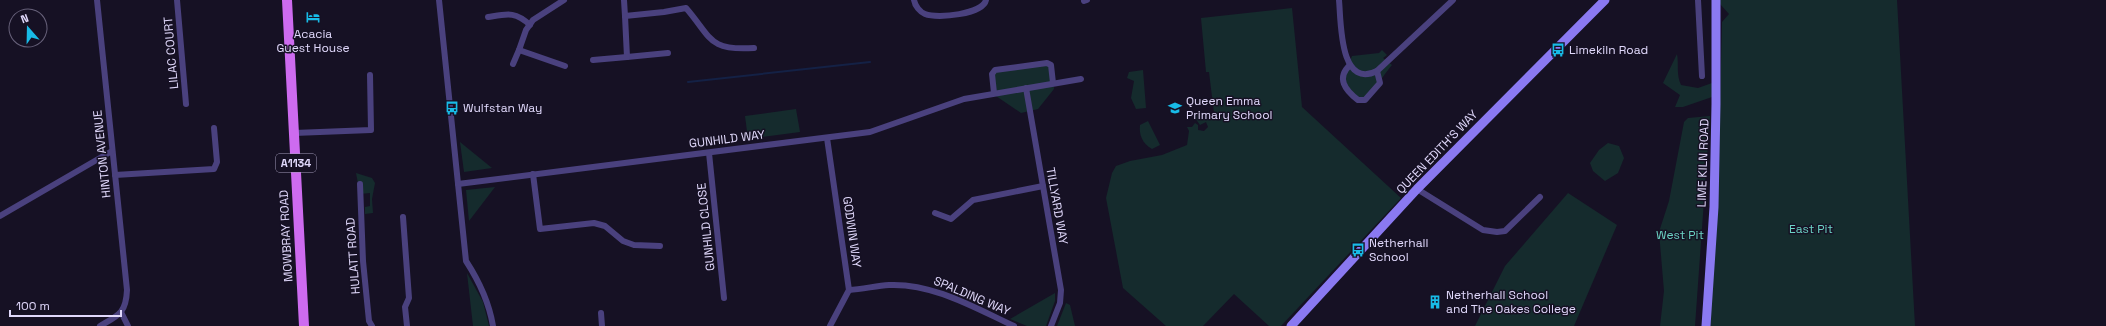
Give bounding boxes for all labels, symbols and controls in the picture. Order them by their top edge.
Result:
north arrow [8,8,48,48]
hotel icon: Acacia Guest House [305,9,321,25]
text: N [19,11,30,26]
street label: LILAC COURT [160,16,182,90]
place label: Acacia Guest House [276,26,350,56]
bus stop icon: Limekiln Road [1550,42,1566,58]
place label: Limekiln Road [1569,42,1648,58]
place label: Queen Emma Primary School [1186,93,1273,123]
bus stop icon: Wulfstan Way [444,100,460,116]
place label: Wulfstan Way [463,100,542,116]
school or university icon: Queen Emma Primary School [1167,100,1183,116]
street label: QUEEN EDITH'S WAY [1393,106,1482,197]
street label: HINTON AVENUE [89,109,115,199]
street label: LIME KILN ROAD [1693,118,1713,208]
street label: GUNHILD WAY [688,126,767,152]
road number: A1134 [276,154,316,172]
street label: TILLYARD WAY [1042,166,1072,247]
street label: GUNHILD CLOSE [693,182,719,272]
street label: MOWBRAY ROAD [276,189,296,282]
street label: GODWIN WAY [839,195,865,269]
street label: HULATT ROAD [342,217,364,295]
park label: East Pit [1789,221,1833,237]
park label: West Pit [1656,227,1704,243]
place label: Netherhall School [1369,235,1428,265]
bus stop icon: Netherhall School [1350,242,1366,258]
street label: SPALDING WAY [931,273,1013,320]
place label: Netherhall School and The Oakes College [1446,287,1576,317]
scale bar [10,292,121,318]
building icon: Netherhall School and The Oakes College [1427,294,1443,310]
text: 100 m [16,298,50,314]

